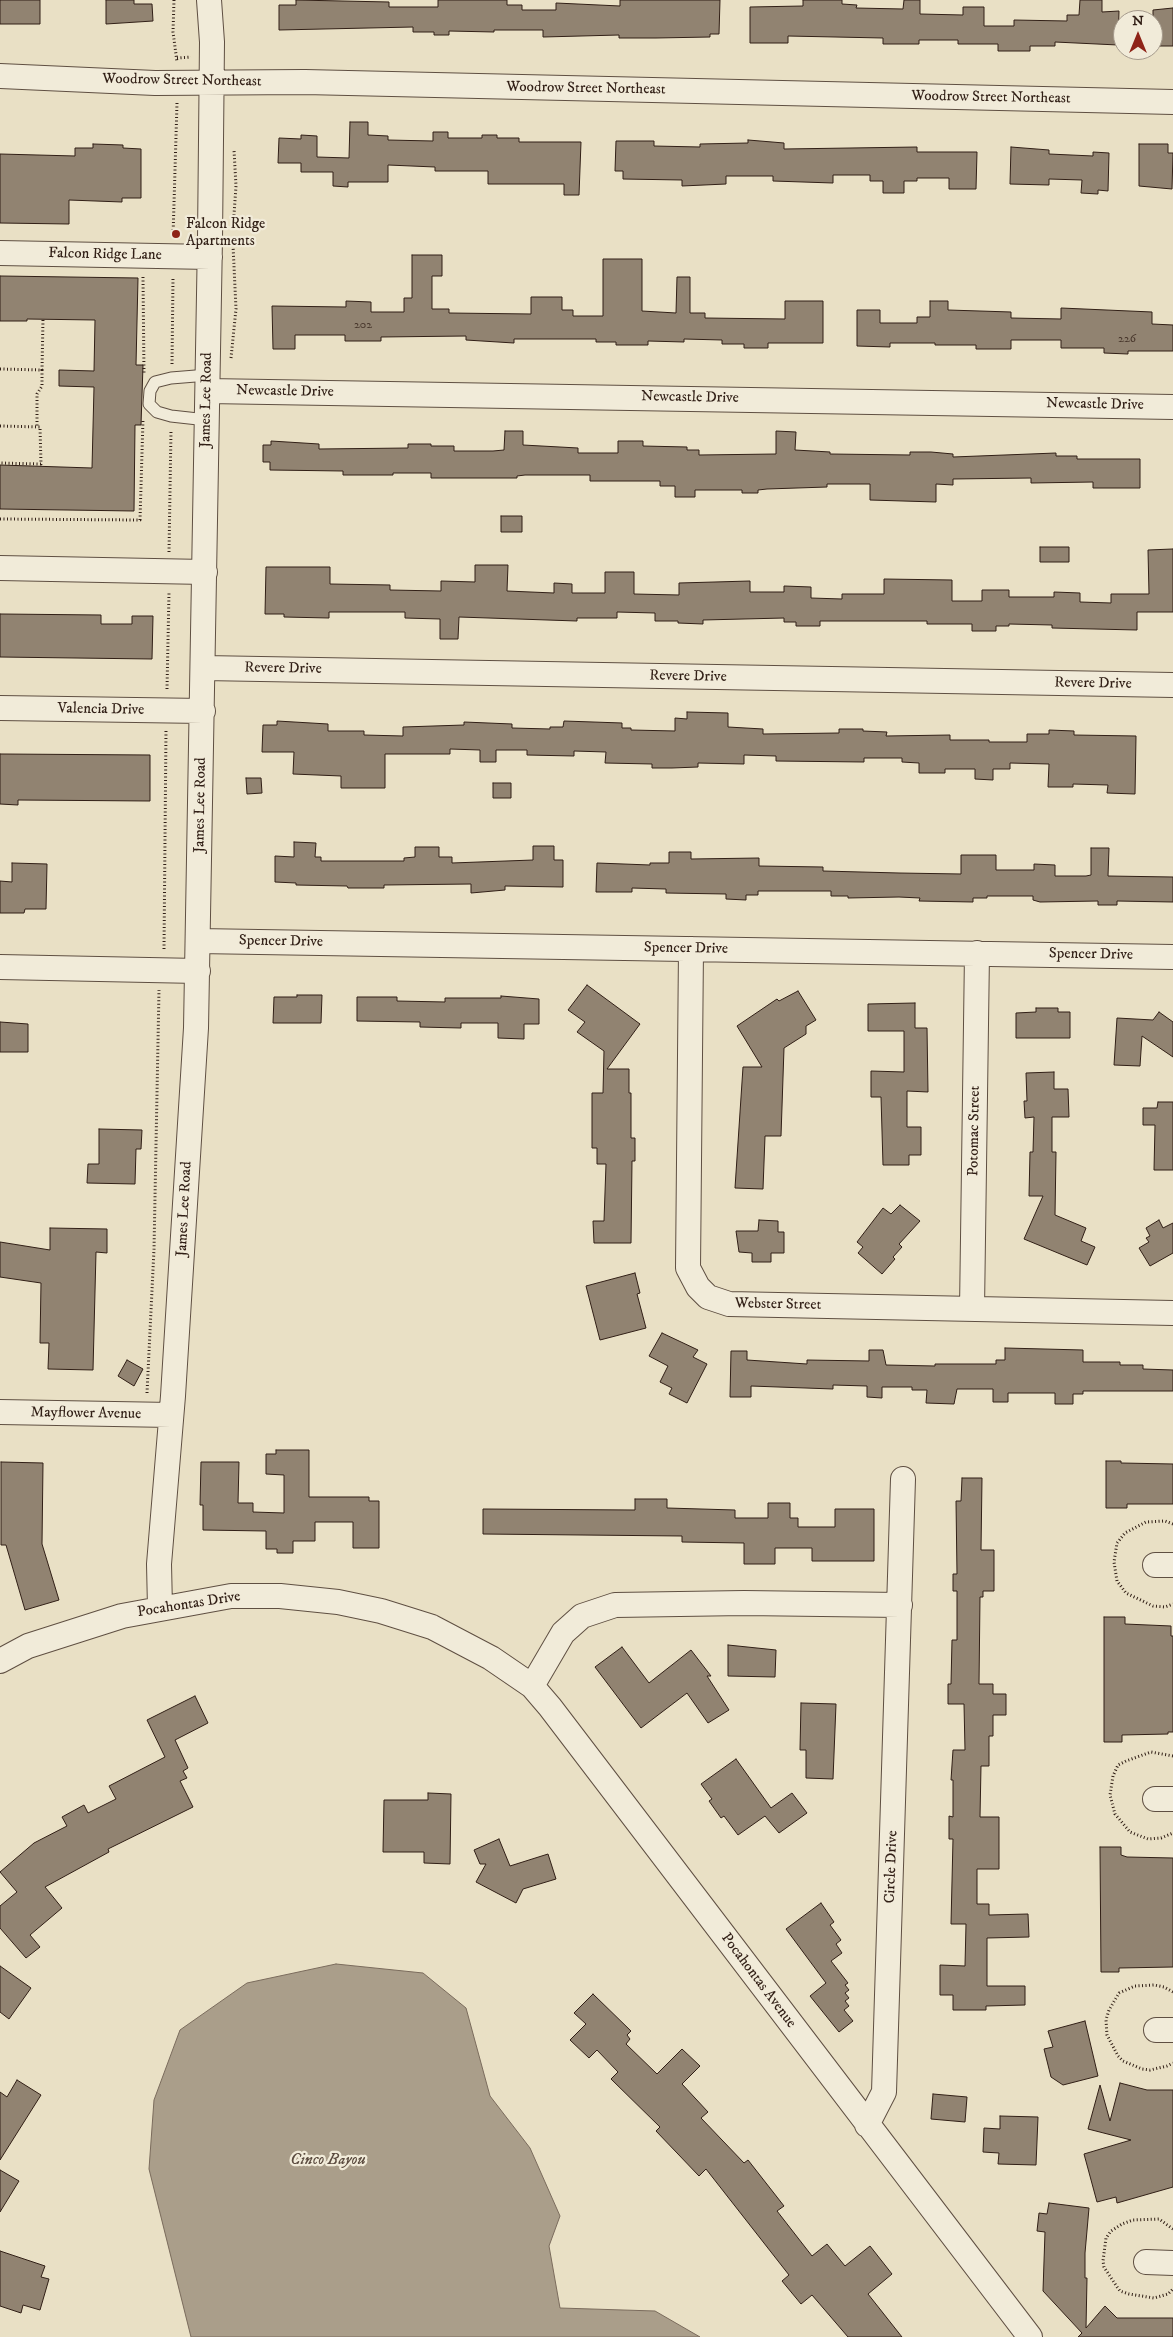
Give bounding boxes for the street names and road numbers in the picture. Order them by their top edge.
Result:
street label: Woodrow Street Northeast [102,71,262,91]
street label: Woodrow Street Northeast [506,79,666,99]
street label: Woodrow Street Northeast [911,88,1071,108]
street label: Falcon Ridge Lane [48,245,162,265]
street label: James Lee Road [197,352,217,448]
street label: Newcastle Drive [236,382,334,402]
street label: Newcastle Drive [641,388,739,408]
street label: Newcastle Drive [1046,395,1144,415]
street label: Revere Drive [244,659,322,679]
street label: Revere Drive [649,667,727,687]
street label: Revere Drive [1054,674,1132,694]
street label: Valencia Drive [58,700,144,720]
street label: James Lee Road [191,757,211,853]
street label: Spencer Drive [239,932,323,952]
street label: Spencer Drive [644,939,728,959]
street label: Spencer Drive [1049,945,1133,965]
street label: Potomac Street [965,1086,985,1176]
street label: James Lee Road [174,1161,196,1257]
street label: Webster Street [735,1295,821,1315]
street label: Mayflower Avenue [30,1404,142,1424]
street label: Pocahontas Drive [136,1588,242,1622]
street label: Circle Drive [882,1830,902,1904]
street label: Pocahontas Avenue [716,1930,800,2032]

